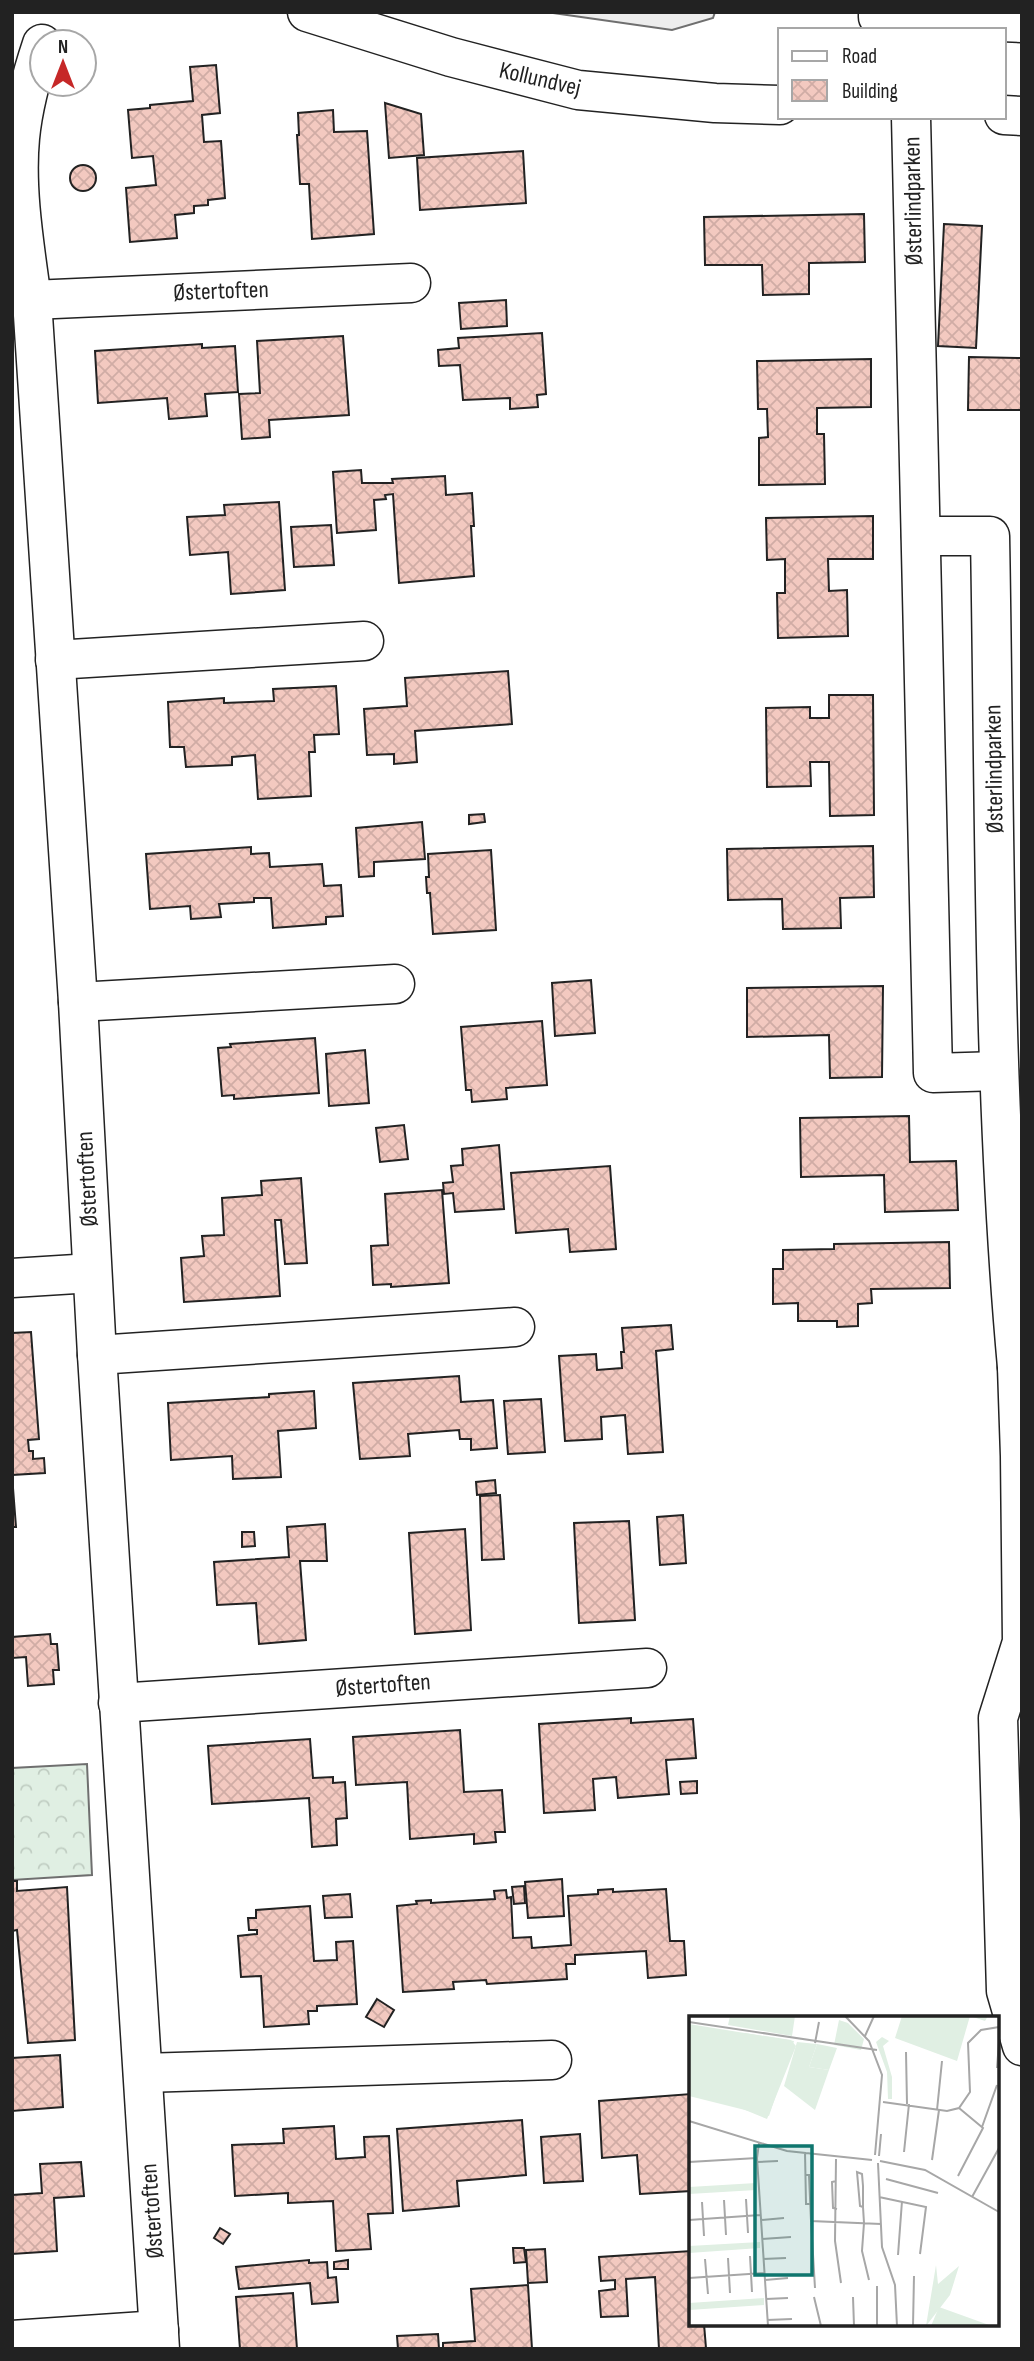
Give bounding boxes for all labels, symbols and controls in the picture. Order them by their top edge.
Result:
north arrow [28,28,98,98]
legend [778,28,1006,119]
text: N [58,36,68,59]
text: Road [842,44,877,69]
street label: Kollundvej [496,56,584,102]
text: Building [842,79,898,104]
street label: Østerlindparken [897,136,929,266]
street label: Østertoften [173,275,269,307]
street label: Østerlindparken [978,704,1010,834]
street label: Østertoften [70,1131,104,1227]
street label: Østertoften [334,1667,432,1703]
inset map [689,2016,999,2326]
street label: Østertoften [134,2162,170,2260]

